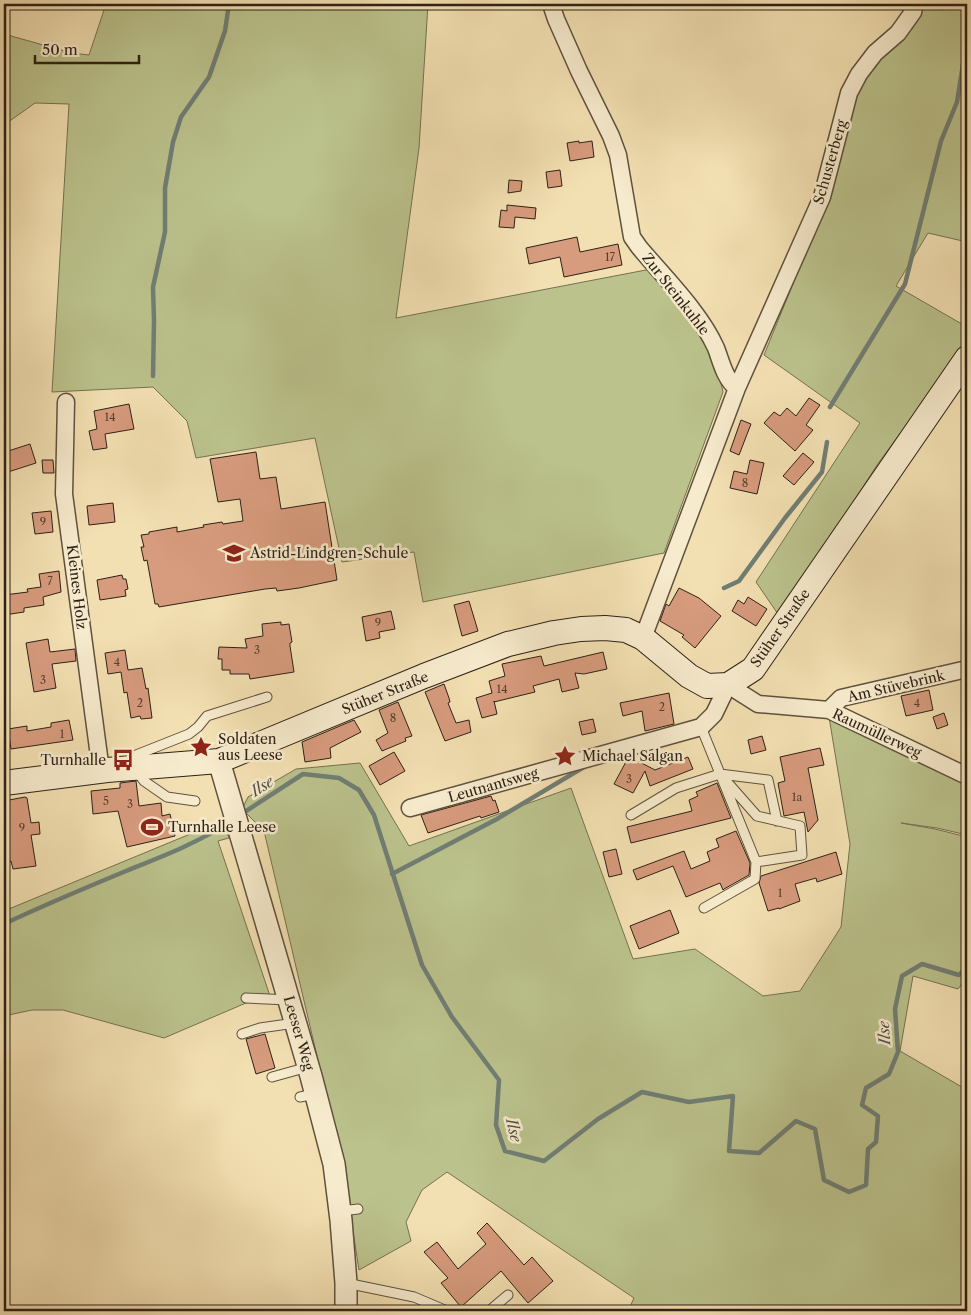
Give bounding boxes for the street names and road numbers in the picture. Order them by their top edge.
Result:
street label: Schusterberg [809,117,851,206]
street label: Zur Steinkuhle [638,249,714,339]
street label: Kleines Holz [63,544,91,630]
street label: Stüher Straße [746,585,814,671]
street label: Am Stüvebrink [845,666,947,706]
street label: Stüher Straße [339,667,431,719]
street label: Raumüllerweg [830,705,925,762]
street label: Leutnantsweg [446,763,541,806]
street label: Leeser Weg [280,994,318,1073]

